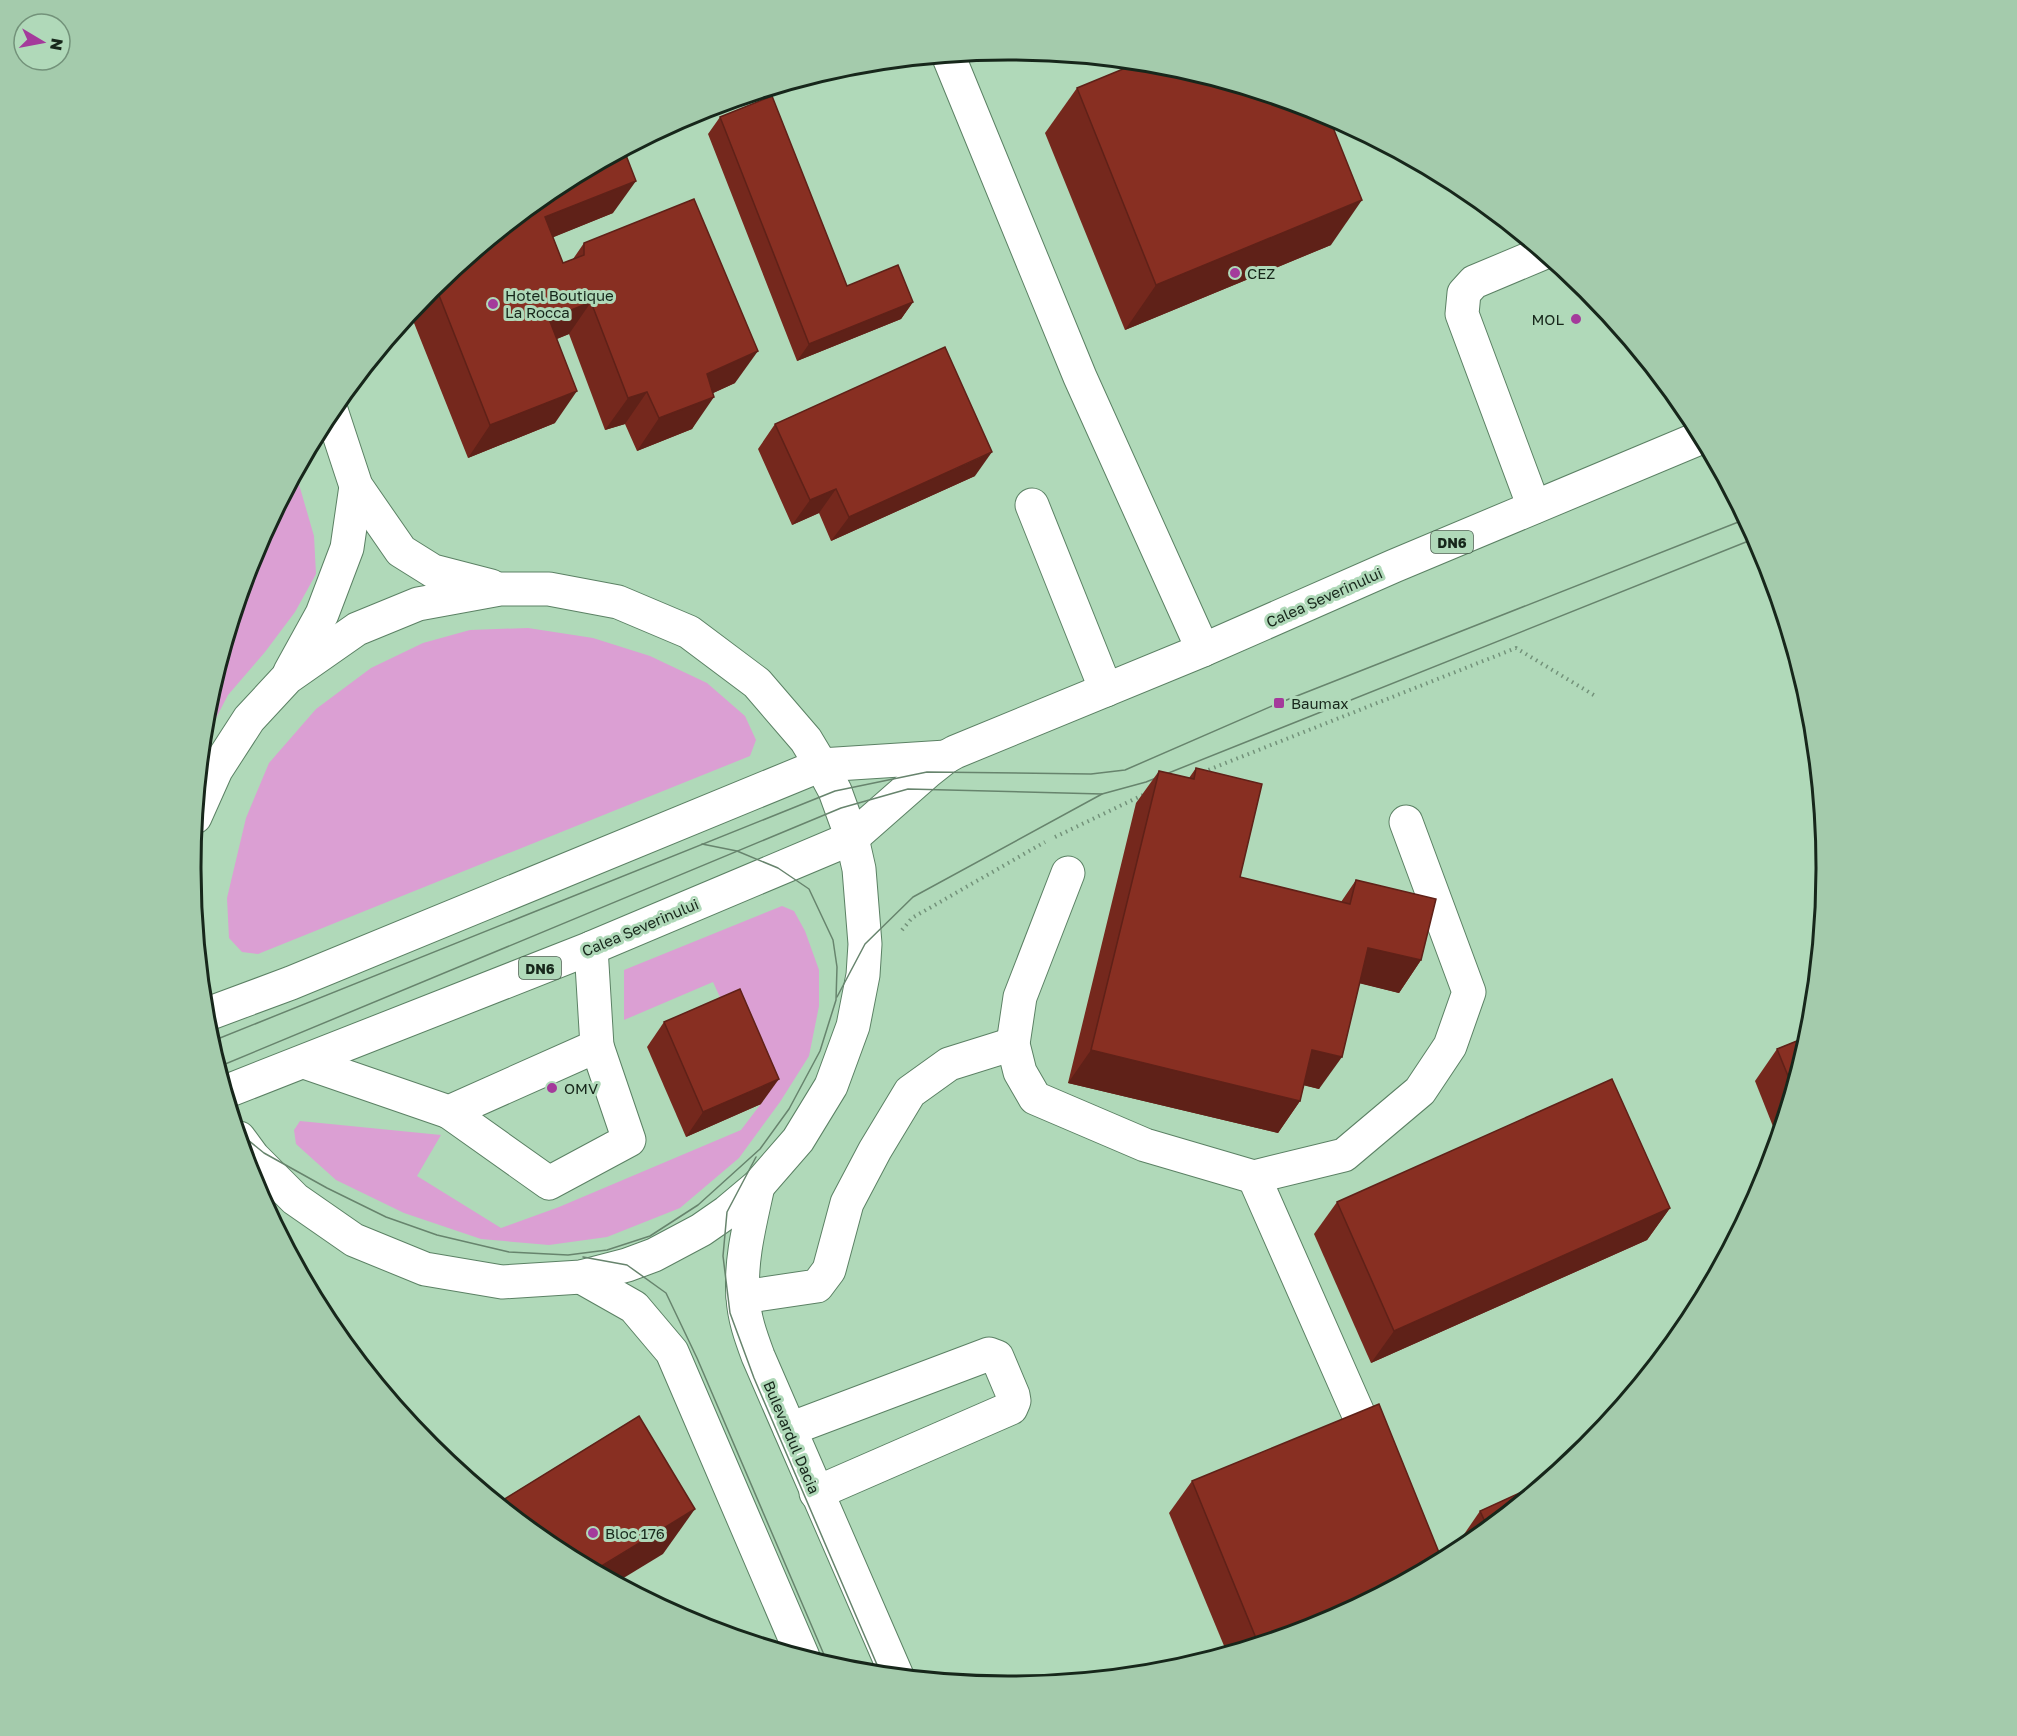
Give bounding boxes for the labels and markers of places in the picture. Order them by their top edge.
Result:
place label: CEZ [1247,264,1275,282]
marker: CEZ [1228,266,1242,280]
place label: Hotel Boutique La Rocca [505,286,614,321]
marker: Hotel Boutique La Rocca [486,297,500,311]
place label: MOL [1531,310,1564,328]
marker: MOL [1569,312,1583,326]
place label: Baumax [1291,694,1349,712]
marker: Baumax [1272,696,1286,710]
place label: OMV [564,1079,598,1097]
marker: OMV [545,1081,559,1095]
place label: Bloc 176 [605,1524,665,1542]
marker: Bloc 176 [586,1526,600,1540]

